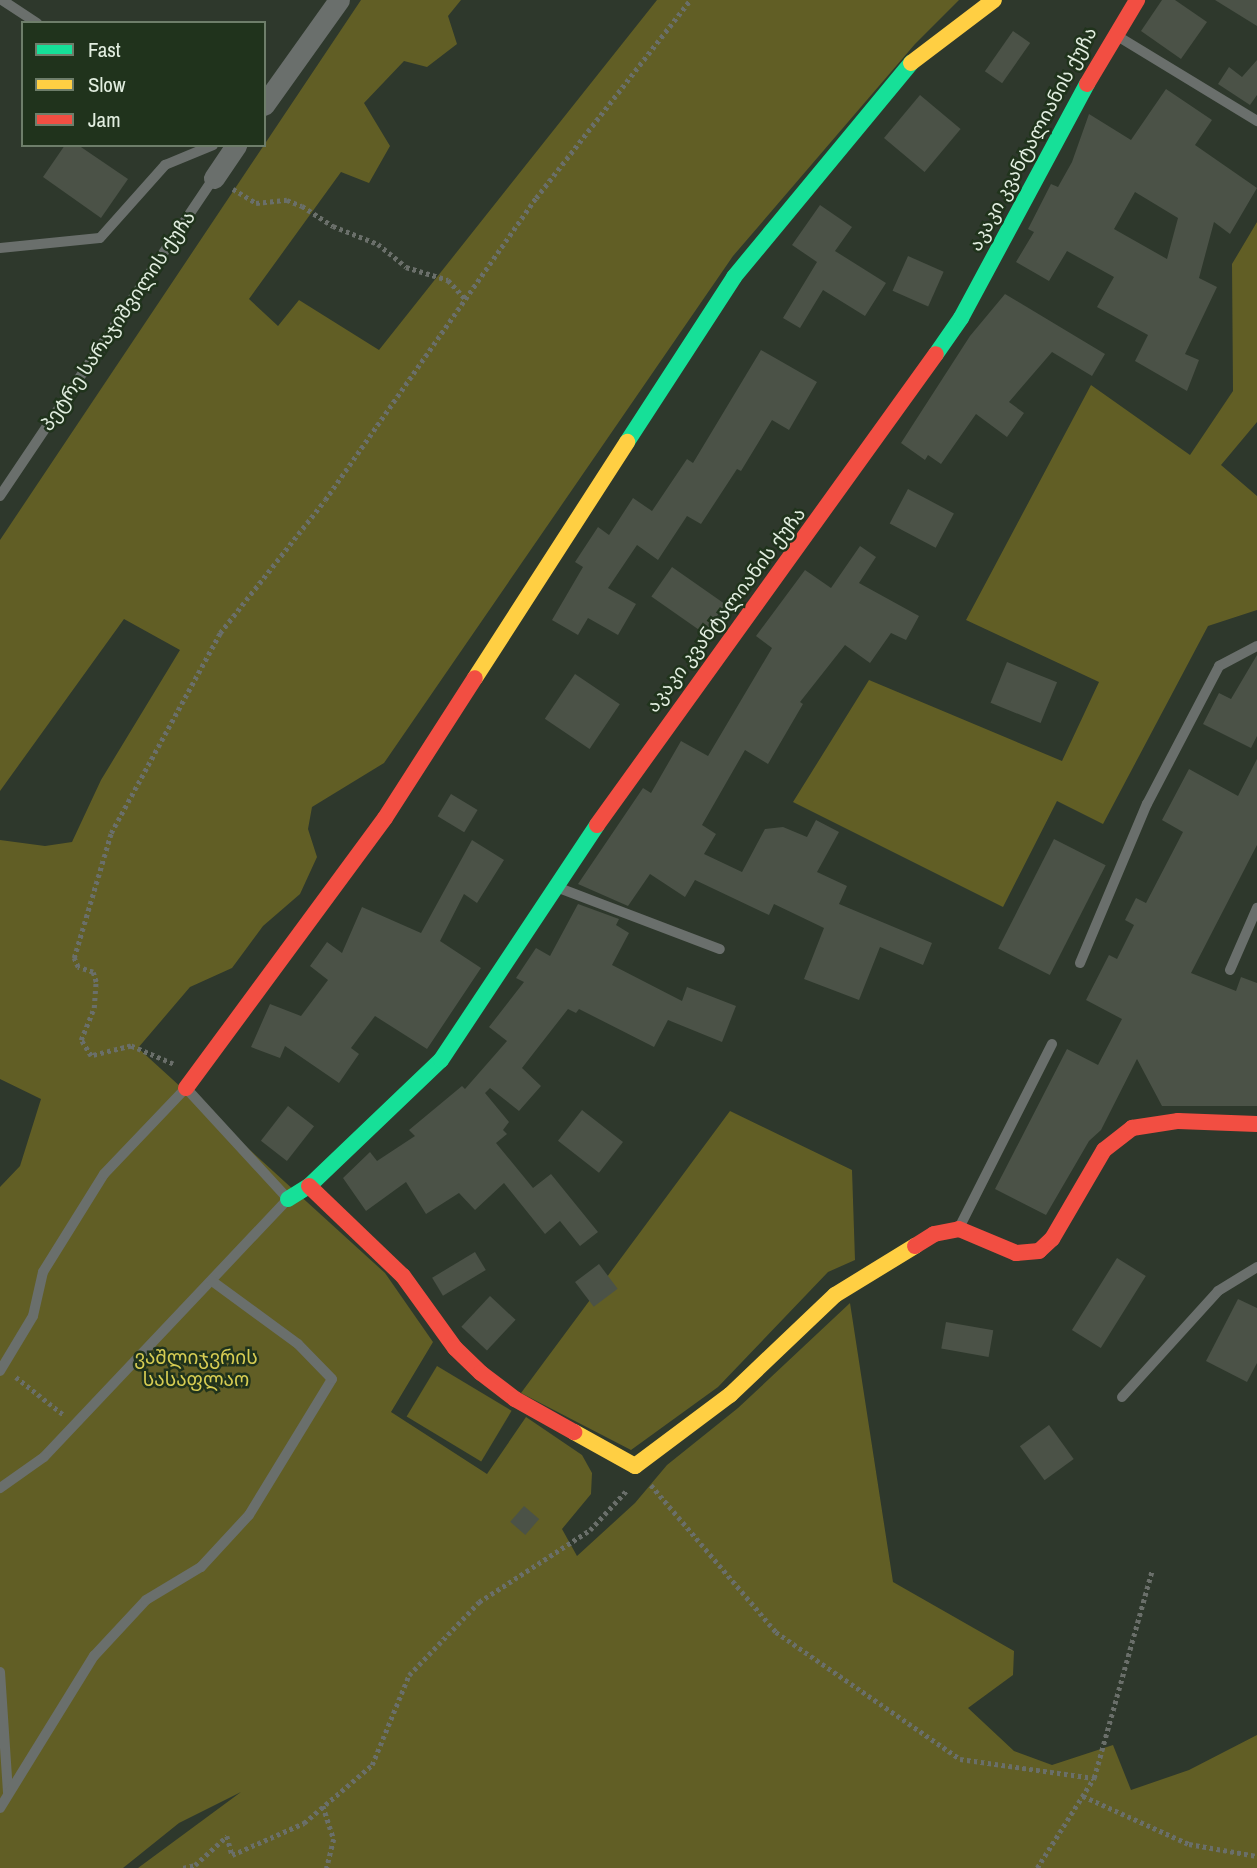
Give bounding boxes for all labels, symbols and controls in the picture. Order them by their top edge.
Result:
legend [21,21,266,147]
street label: აკაკი კვანტალიანის ქუჩა [964,23,1102,255]
text: Fast [88,35,121,64]
text: Slow [88,70,125,99]
text: Jam [88,105,121,134]
street label: პეტრე სარაჯიშვილის ქუჩა [36,207,200,435]
street label: აკაკი კვანტალიანის ქუჩა [641,503,811,717]
park label: ვაშლიჯვრის სასაფლაო [134,1347,258,1391]

